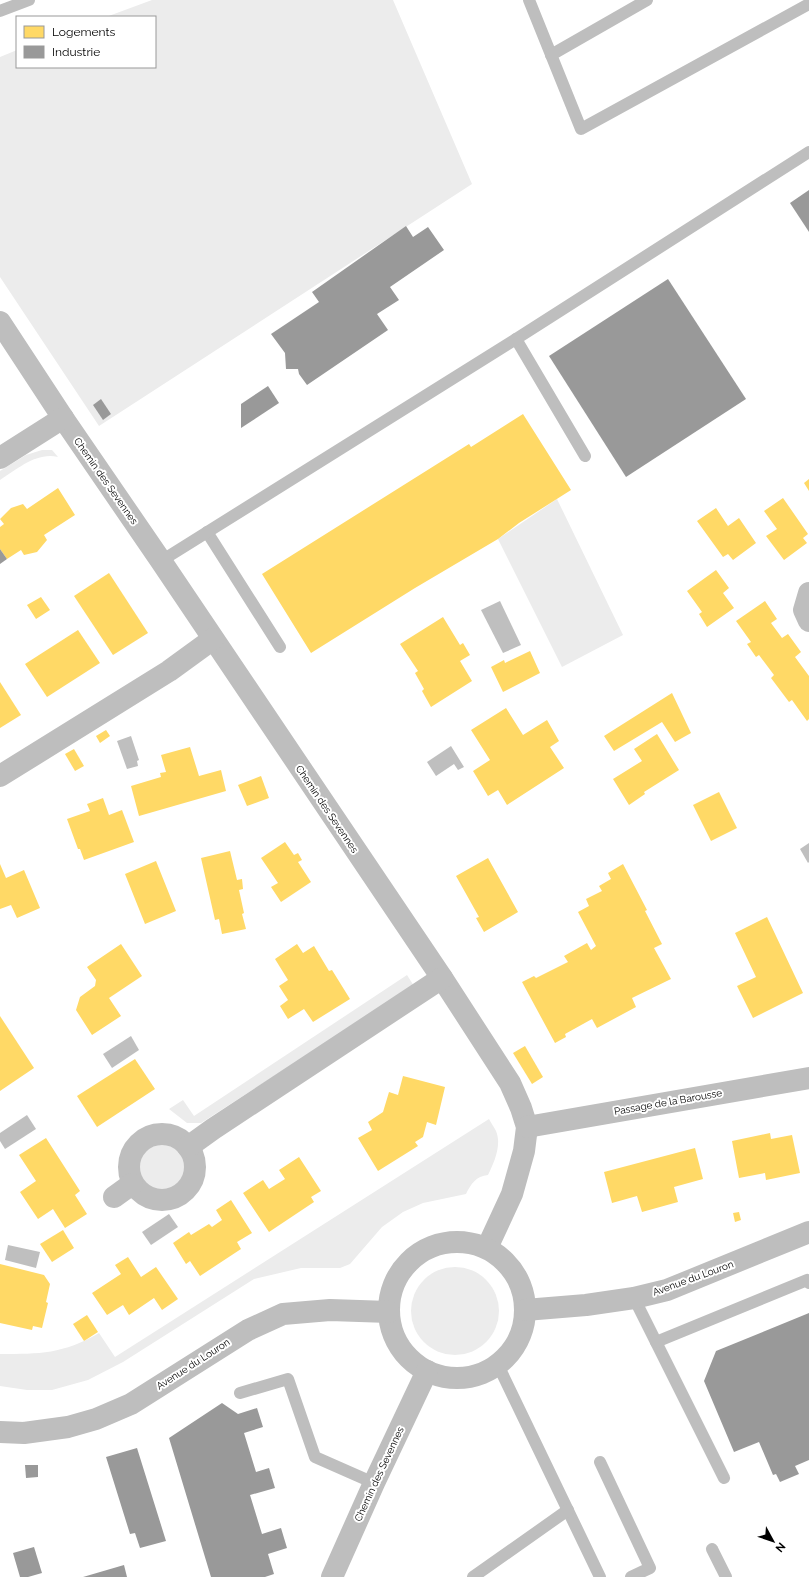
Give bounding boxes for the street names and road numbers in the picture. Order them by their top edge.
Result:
street label: Chemin des Sevennes [72,436,140,526]
street label: Chemin des Sevennes [294,763,360,855]
street label: Passage de la Barousse [613,1087,723,1117]
street label: Avenue du Louron [651,1258,735,1298]
street label: Avenue du Louron [154,1336,232,1392]
street label: Chemin des Sevennes [352,1425,406,1523]

